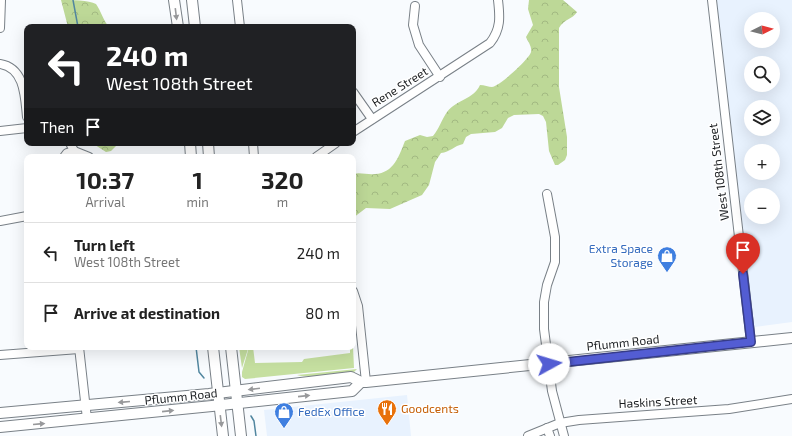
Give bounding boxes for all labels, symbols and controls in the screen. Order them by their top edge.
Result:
one-way arrow [173,7,179,20]
north arrow [744,12,780,48]
map controls [744,12,780,224]
text: 240 m [106,38,189,72]
icon: left [40,40,92,92]
button: search [744,56,780,92]
street label: Rene Street [369,63,430,109]
text: West 108th Street [106,72,253,94]
button: layers [744,100,780,136]
icon: arrive [82,116,104,138]
text: Then [40,118,74,136]
street label: West 108th Street [705,122,731,222]
button: + [744,144,780,180]
text: 10:37 [76,165,134,194]
text: 1 [192,165,203,194]
text: 320 [261,165,304,194]
button: − [744,188,780,224]
text: Arrival [85,194,125,210]
text: min [187,194,209,210]
text: m [277,194,288,210]
pin [726,233,760,274]
text: Turn left [74,236,135,254]
icon: arrive [732,239,754,261]
place label: Extra Space Storage [589,241,653,269]
icon: left [40,242,62,264]
text: 240 m [297,244,340,262]
shop icon: Extra Space Storage [656,245,678,273]
text: West 108th Street [74,254,180,270]
icon: arrive [40,302,62,324]
text: Arrive at destination [74,304,220,322]
text: 80 m [305,304,340,322]
street label: Pflumm Road [586,331,660,353]
position arrow [528,343,570,385]
street label: Pflumm Road [144,385,218,407]
one-way arrow [248,385,260,392]
street label: Haskins Street [618,392,698,410]
one-way arrow [298,393,310,399]
one-way arrow [118,398,130,405]
restaurant icon: Goodcents [376,398,398,426]
shop icon: FedEx Office [273,401,295,429]
place label: Goodcents [401,401,459,415]
place label: FedEx Office [298,404,365,418]
one-way arrow [162,408,174,414]
one-way arrow [218,415,225,427]
one-way arrow [33,420,45,427]

